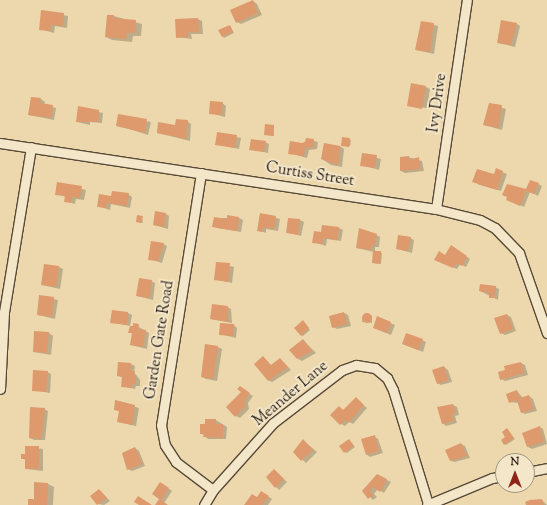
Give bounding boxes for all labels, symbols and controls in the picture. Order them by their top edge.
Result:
street label: Ivy Drive [425,72,451,134]
street label: Curtiss Street [265,159,355,191]
street label: Garden Gate Road [142,279,178,401]
street label: Meander Lane [250,358,332,430]
north arrow [495,453,535,493]
text: N [511,454,519,470]

